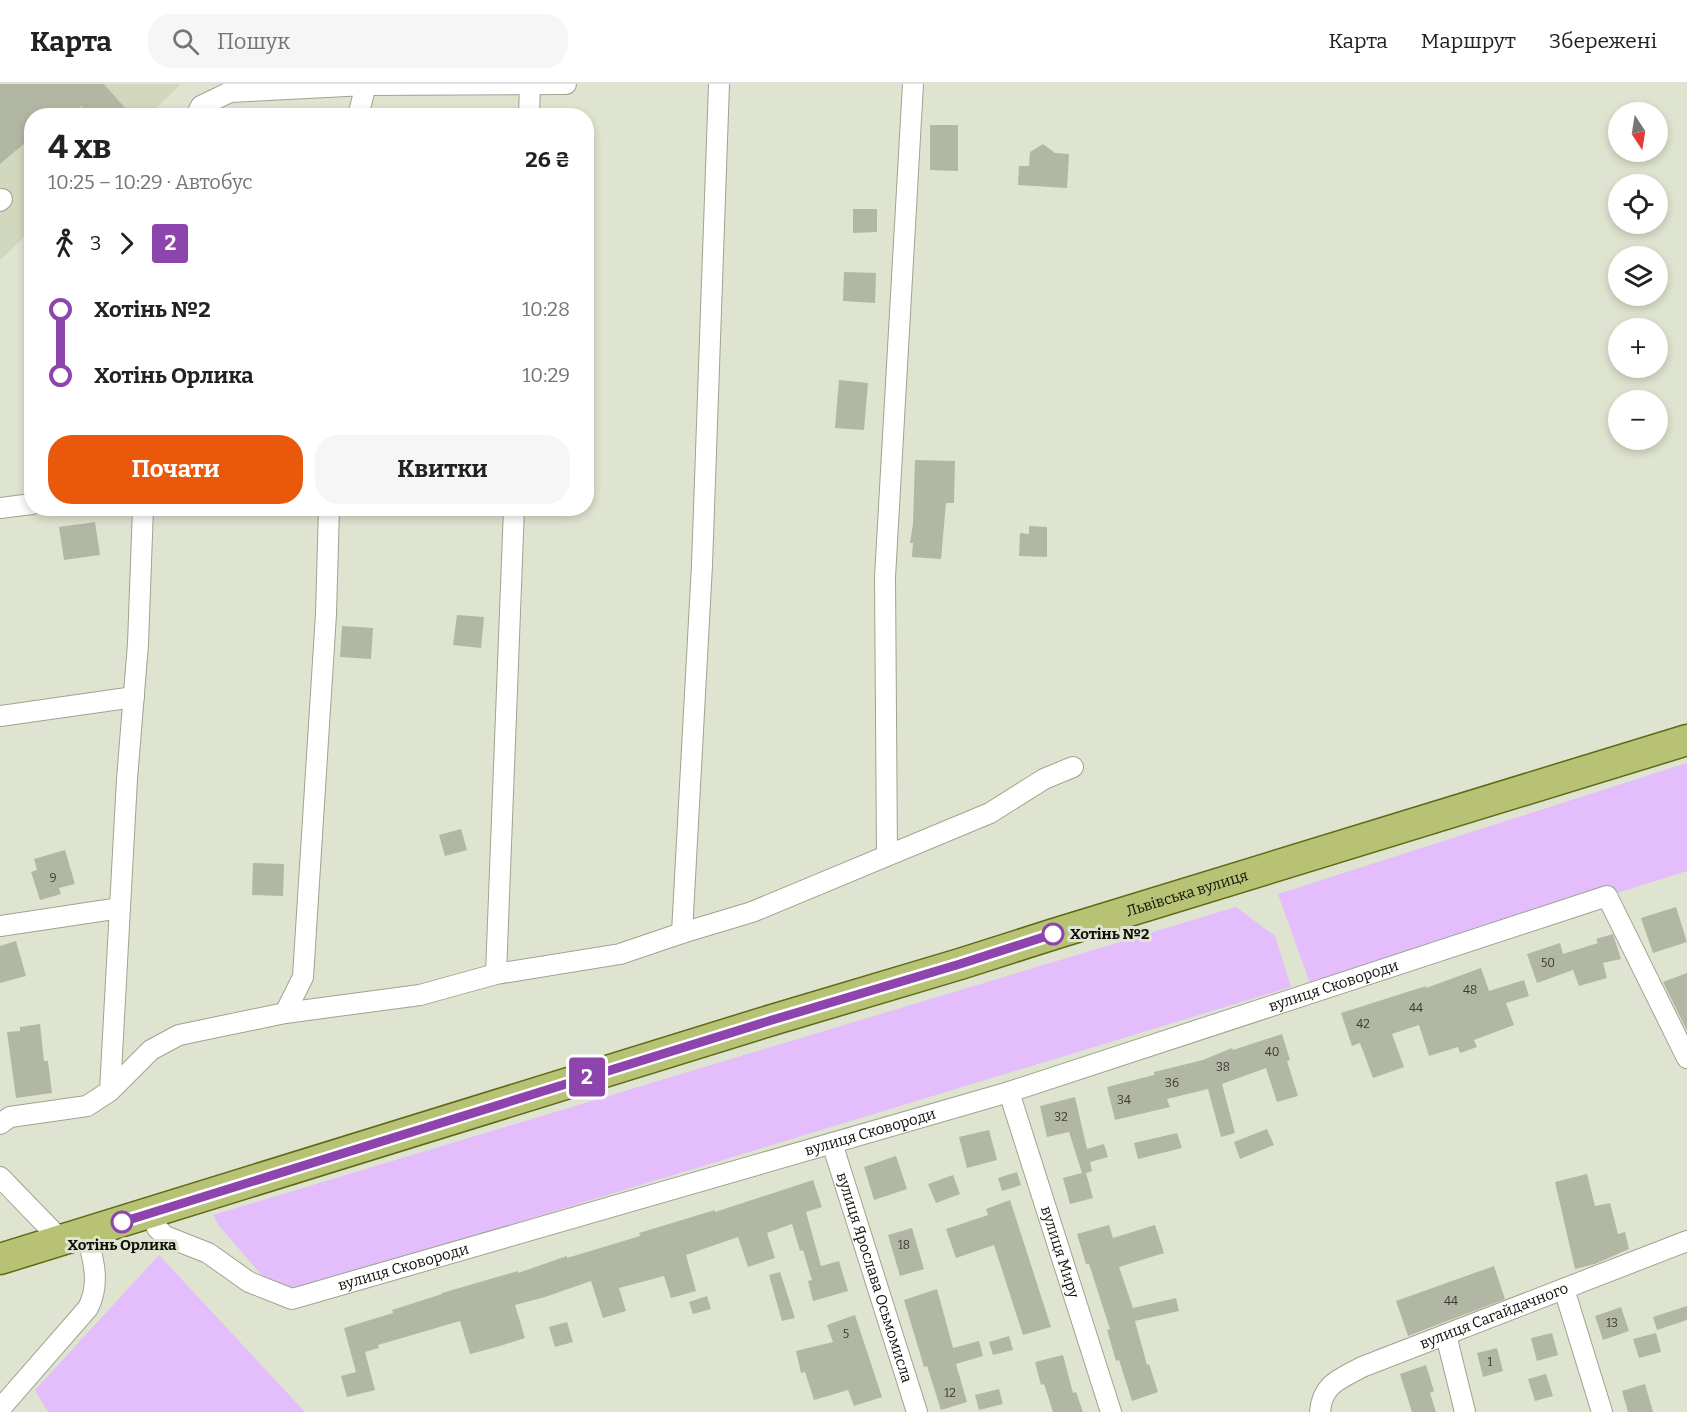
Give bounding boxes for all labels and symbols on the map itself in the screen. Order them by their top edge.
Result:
north arrow [1608,102,1668,162]
street label: Львівська вулиця [1124,866,1250,920]
house number: 9 [49,871,57,885]
marker: Хотінь №2 [1042,923,1064,945]
place label: Хотінь №2 [1070,925,1150,943]
street label: вулиця Сковороди [1266,956,1401,1015]
house number: 50 [1541,956,1555,970]
house number: 48 [1463,983,1477,997]
house number: 44 [1409,1001,1423,1015]
house number: 42 [1356,1017,1370,1031]
house number: 40 [1265,1045,1279,1059]
line badge: 2 [568,1058,606,1096]
house number: 38 [1216,1060,1230,1074]
house number: 36 [1165,1076,1179,1090]
house number: 34 [1117,1093,1131,1107]
street label: вулиця Сковороди [803,1105,938,1159]
house number: 32 [1054,1110,1068,1124]
street label: вулиця Ярослава Осьмомисла [833,1170,916,1385]
street label: вулиця Миру [1037,1204,1083,1300]
marker: Хотінь Орлика [111,1211,133,1233]
place label: Хотінь Орлика [68,1236,177,1254]
house number: 18 [898,1238,910,1252]
street label: вулиця Сковороди [336,1239,471,1294]
street label: вулиця Сагайдачного [1417,1279,1571,1353]
house number: 44 [1444,1294,1458,1308]
house number: 13 [1606,1316,1618,1330]
house number: 5 [843,1327,849,1341]
house number: 1 [1488,1355,1493,1369]
house number: 12 [944,1386,956,1400]

